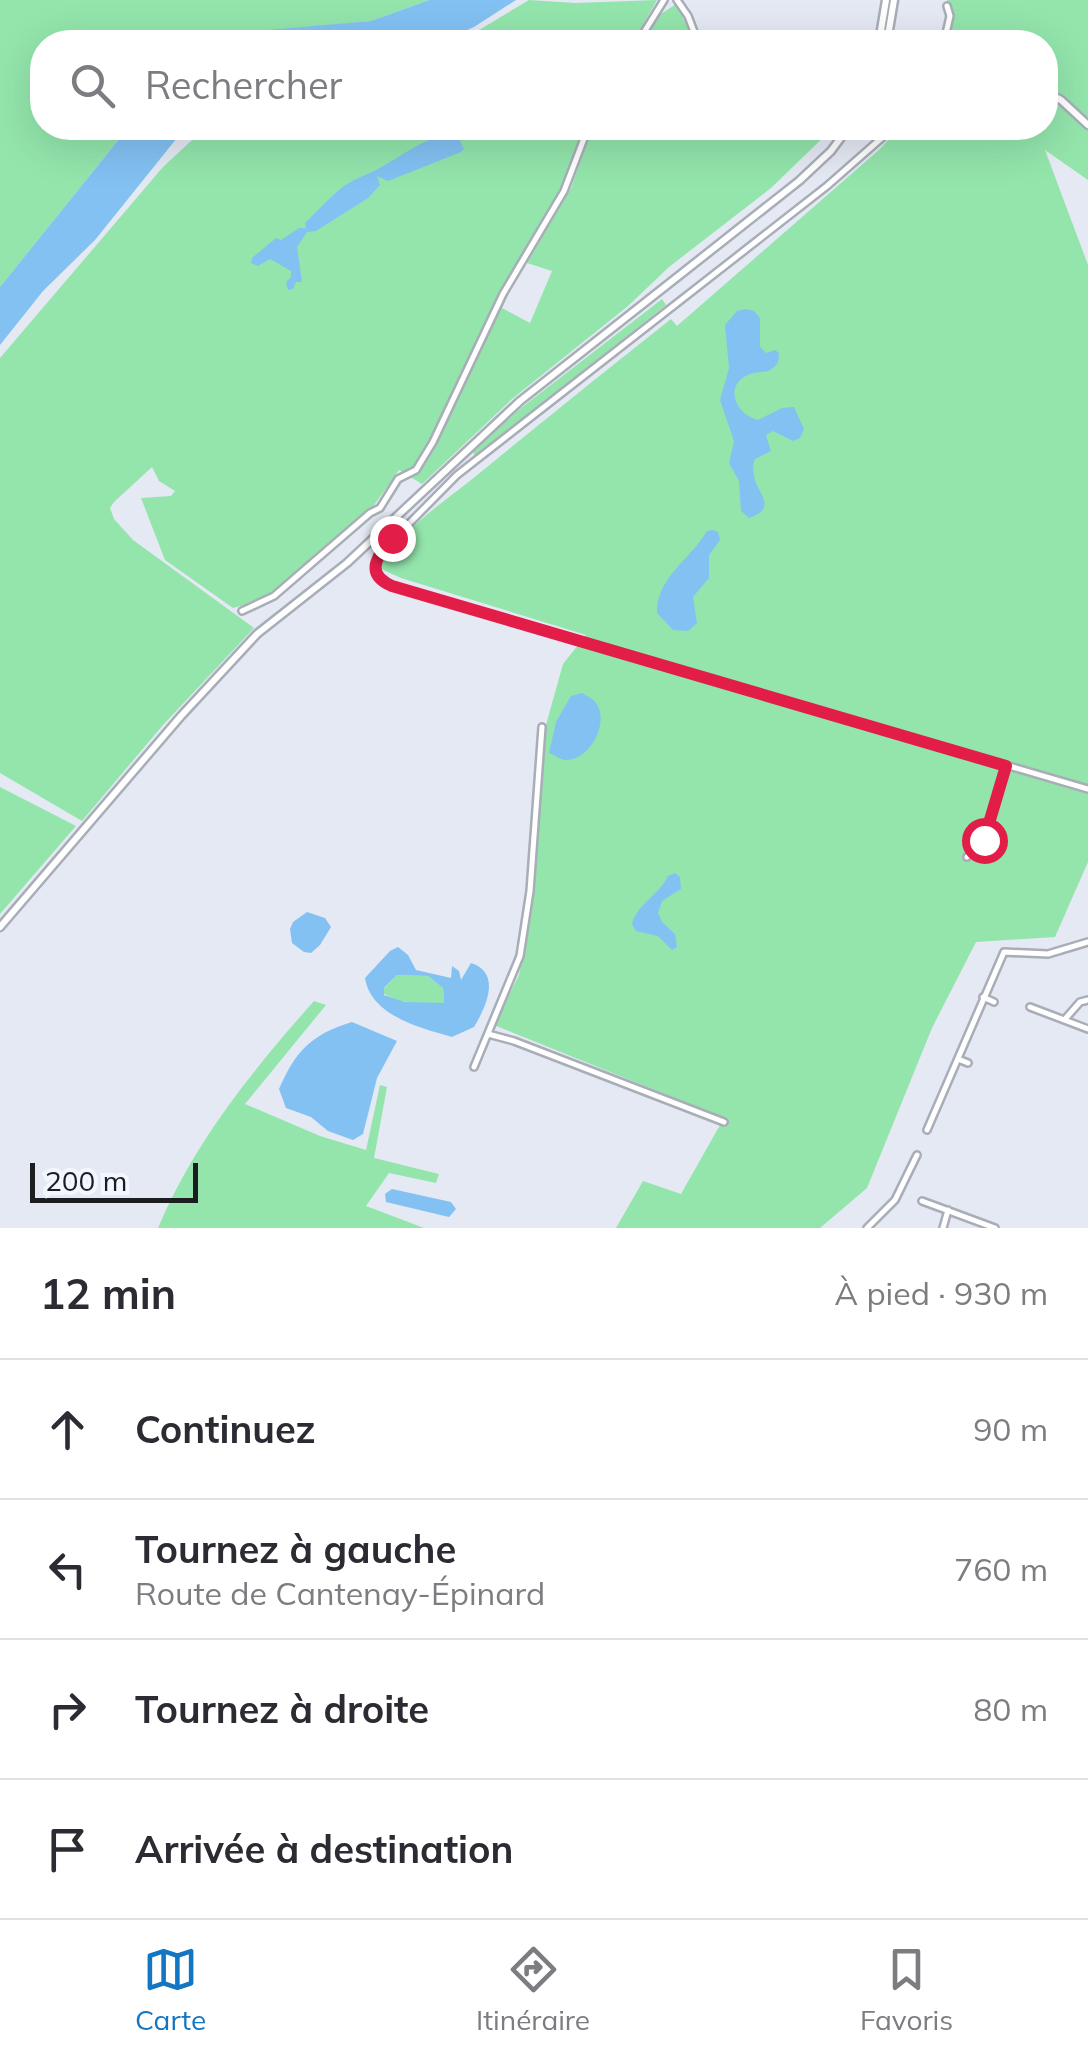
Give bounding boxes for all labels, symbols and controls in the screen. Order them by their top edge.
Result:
search box [30,30,1058,140]
icon: search [65,58,120,113]
text: Rechercher [145,61,342,109]
route end [370,516,416,562]
route start [962,818,1008,864]
scale bar [30,1158,198,1202]
text: 200 m [45,1163,127,1198]
text: 12 min [40,1267,176,1320]
text: À pied · 930 m [835,1273,1048,1313]
icon: ahead [40,1402,95,1457]
text: Continuez [135,1405,316,1453]
text: 90 m [973,1409,1048,1449]
text: Tournez à gauche [135,1525,456,1573]
icon: left [40,1542,95,1597]
text: 760 m [954,1549,1048,1589]
text: Route de Cantenay-Épinard [135,1573,545,1613]
icon: right [40,1682,95,1737]
text: Tournez à droite [135,1685,429,1733]
text: 80 m [973,1689,1048,1729]
icon: arrive [40,1822,95,1877]
text: Arrivée à destination [135,1825,513,1873]
tab: Carte [135,1942,206,2037]
tab: Itinéraire [476,1942,590,2037]
tab: Favoris [860,1942,953,2037]

